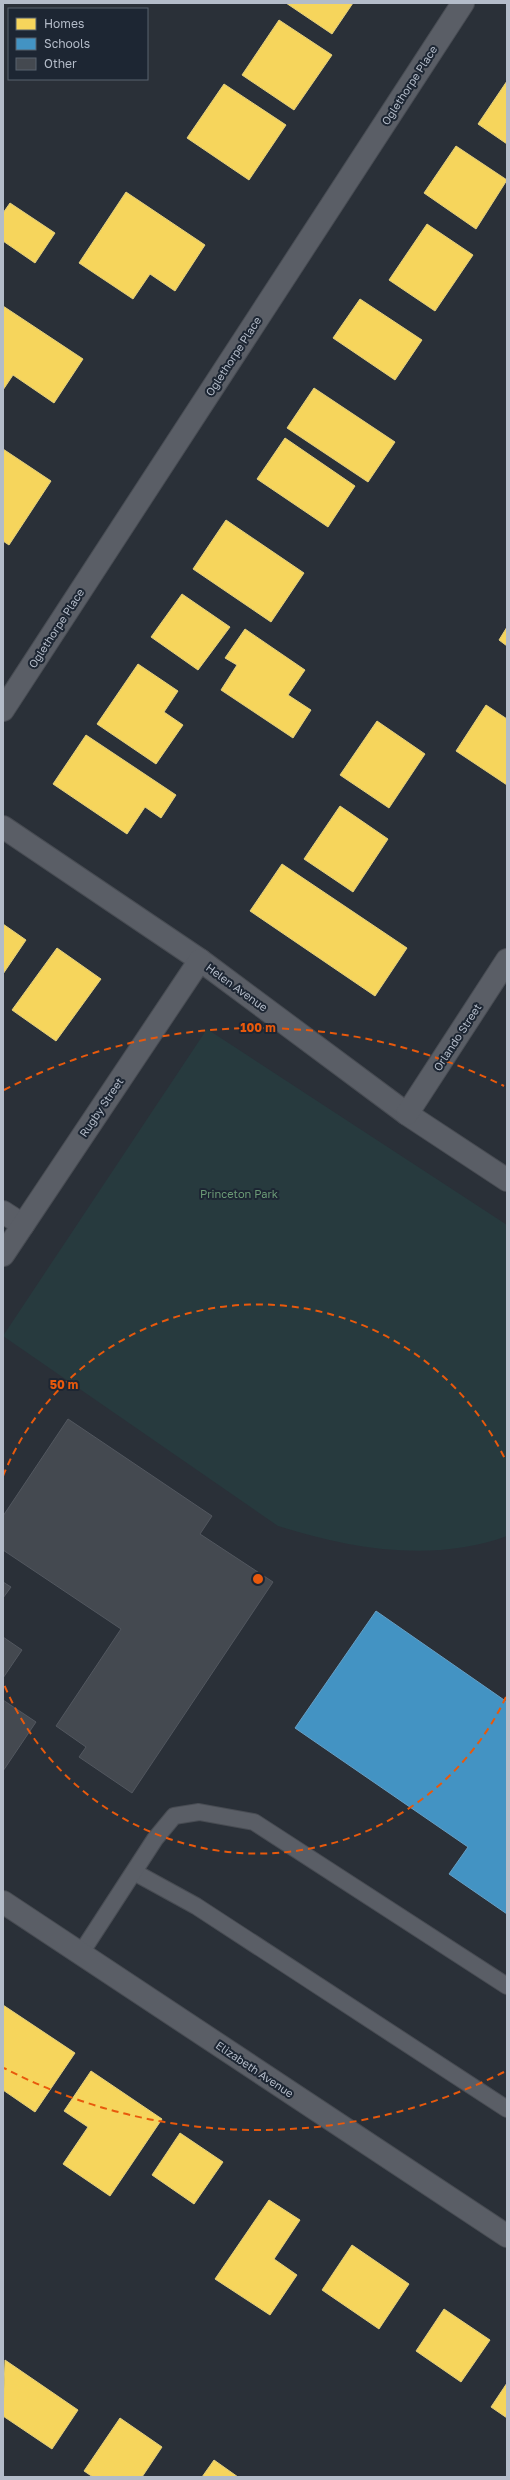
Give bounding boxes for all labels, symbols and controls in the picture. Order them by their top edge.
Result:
legend [8,8,148,80]
text: Homes [44,16,84,31]
text: Schools [44,36,90,51]
street label: Oglethorpe Place [379,43,439,127]
text: Other [44,56,77,71]
street label: Oglethorpe Place [203,314,263,398]
street label: Oglethorpe Place [26,586,86,670]
street label: Helen Avenue [204,960,270,1014]
street label: Orlando Street [430,1001,484,1073]
text: 100 m [240,1020,276,1035]
street label: Rugby Street [76,1075,126,1139]
park label: Princeton Park [200,1187,278,1200]
text: 50 m [50,1377,78,1392]
centre of rings [251,1572,265,1586]
street label: Elizabeth Avenue [214,2038,296,2100]

